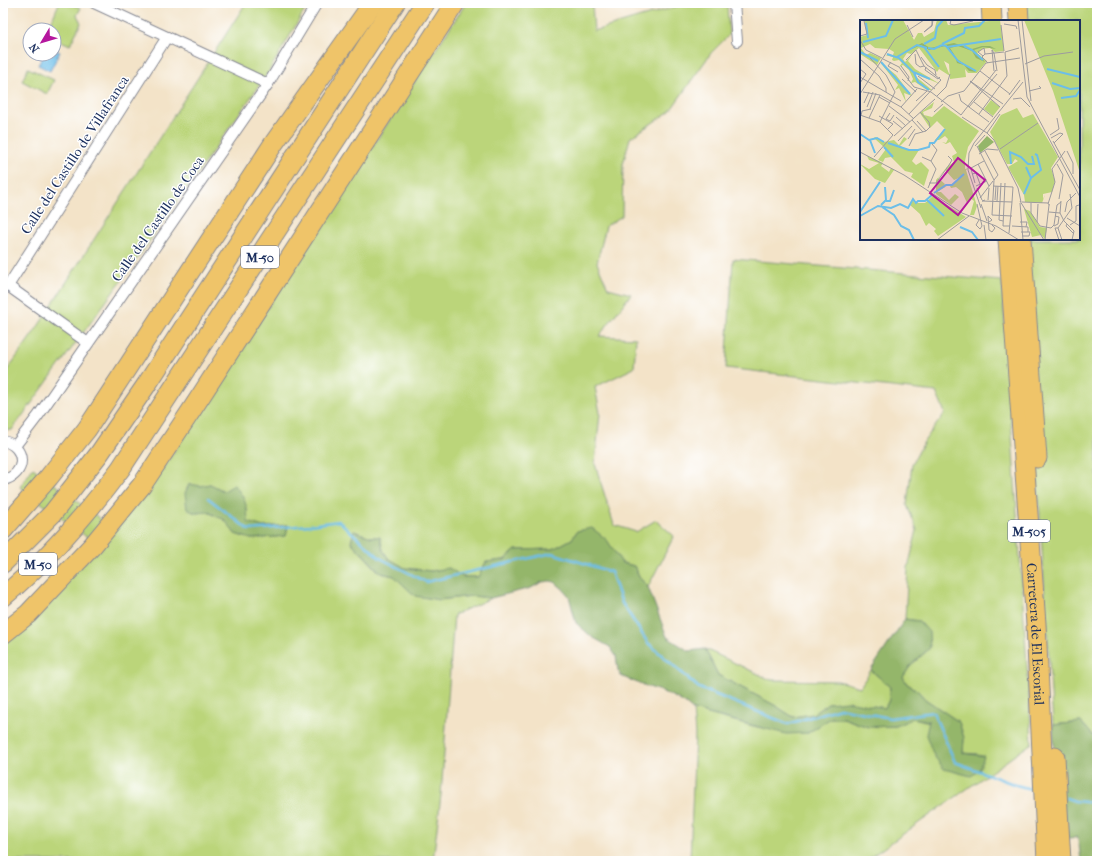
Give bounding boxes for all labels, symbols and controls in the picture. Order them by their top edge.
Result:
inset map [860,20,1080,240]
north arrow [22,22,62,62]
text: N [26,40,42,55]
street label: Calle del Castillo de Villafranca [17,72,133,237]
street label: Calle del Castillo de Coca [108,152,208,285]
road number: M-50 [241,246,279,268]
road number: M-505 [1008,520,1050,542]
road number: M-50 [19,553,57,575]
street label: Carretera de El Escorial [1023,562,1048,706]

